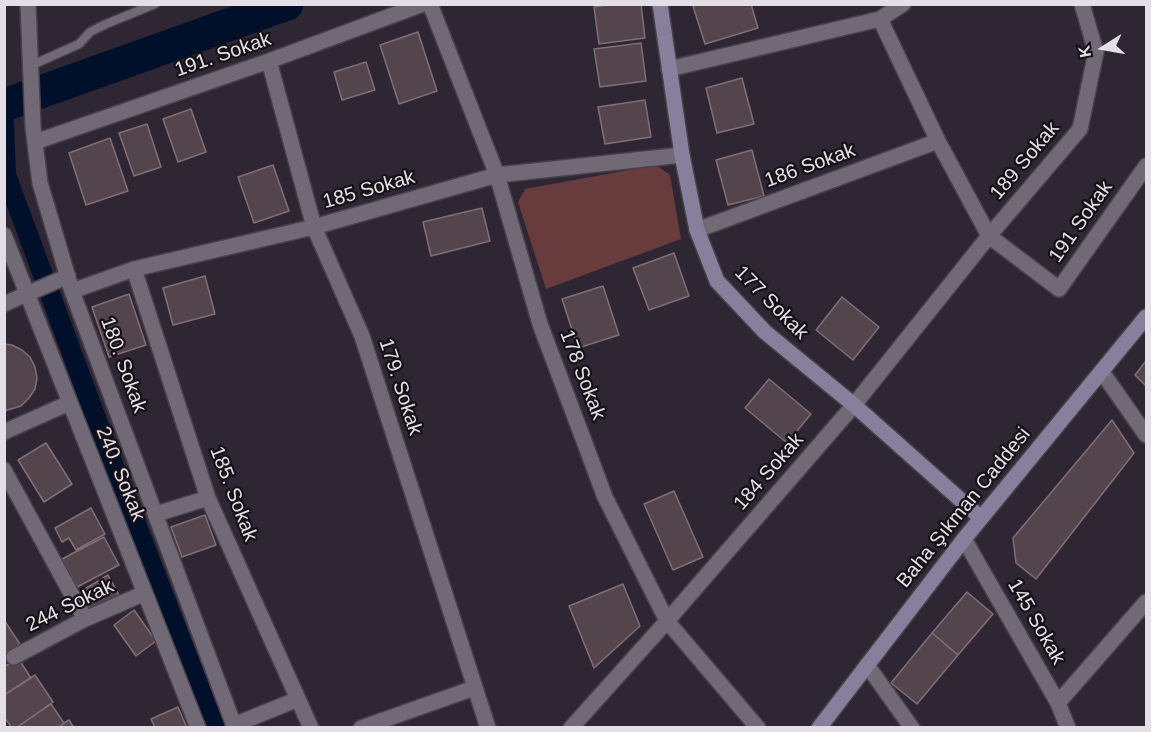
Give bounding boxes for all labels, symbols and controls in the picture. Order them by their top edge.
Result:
north arrow [1073,18,1133,78]
street label: 191. Sokak [172,27,274,83]
text: K [1075,44,1094,59]
street label: 189 Sokak [985,117,1065,205]
street label: 186 Sokak [761,139,859,193]
street label: 185 Sokak [320,165,418,215]
street label: 191 Sokak [1044,176,1118,268]
street label: 177 Sokak [729,261,813,345]
street label: 180. Sokak [95,314,151,416]
street label: 178 Sokak [554,327,610,423]
street label: 179. Sokak [373,336,427,438]
street label: 240. Sokak [90,423,150,525]
street label: Baha Şıkman Caddesi [892,423,1036,593]
street label: 184 Sokak [729,428,809,516]
street label: 185. Sokak [204,443,262,545]
street label: 244 Sokak [22,574,118,638]
street label: 145 Sokak [1002,575,1070,669]

